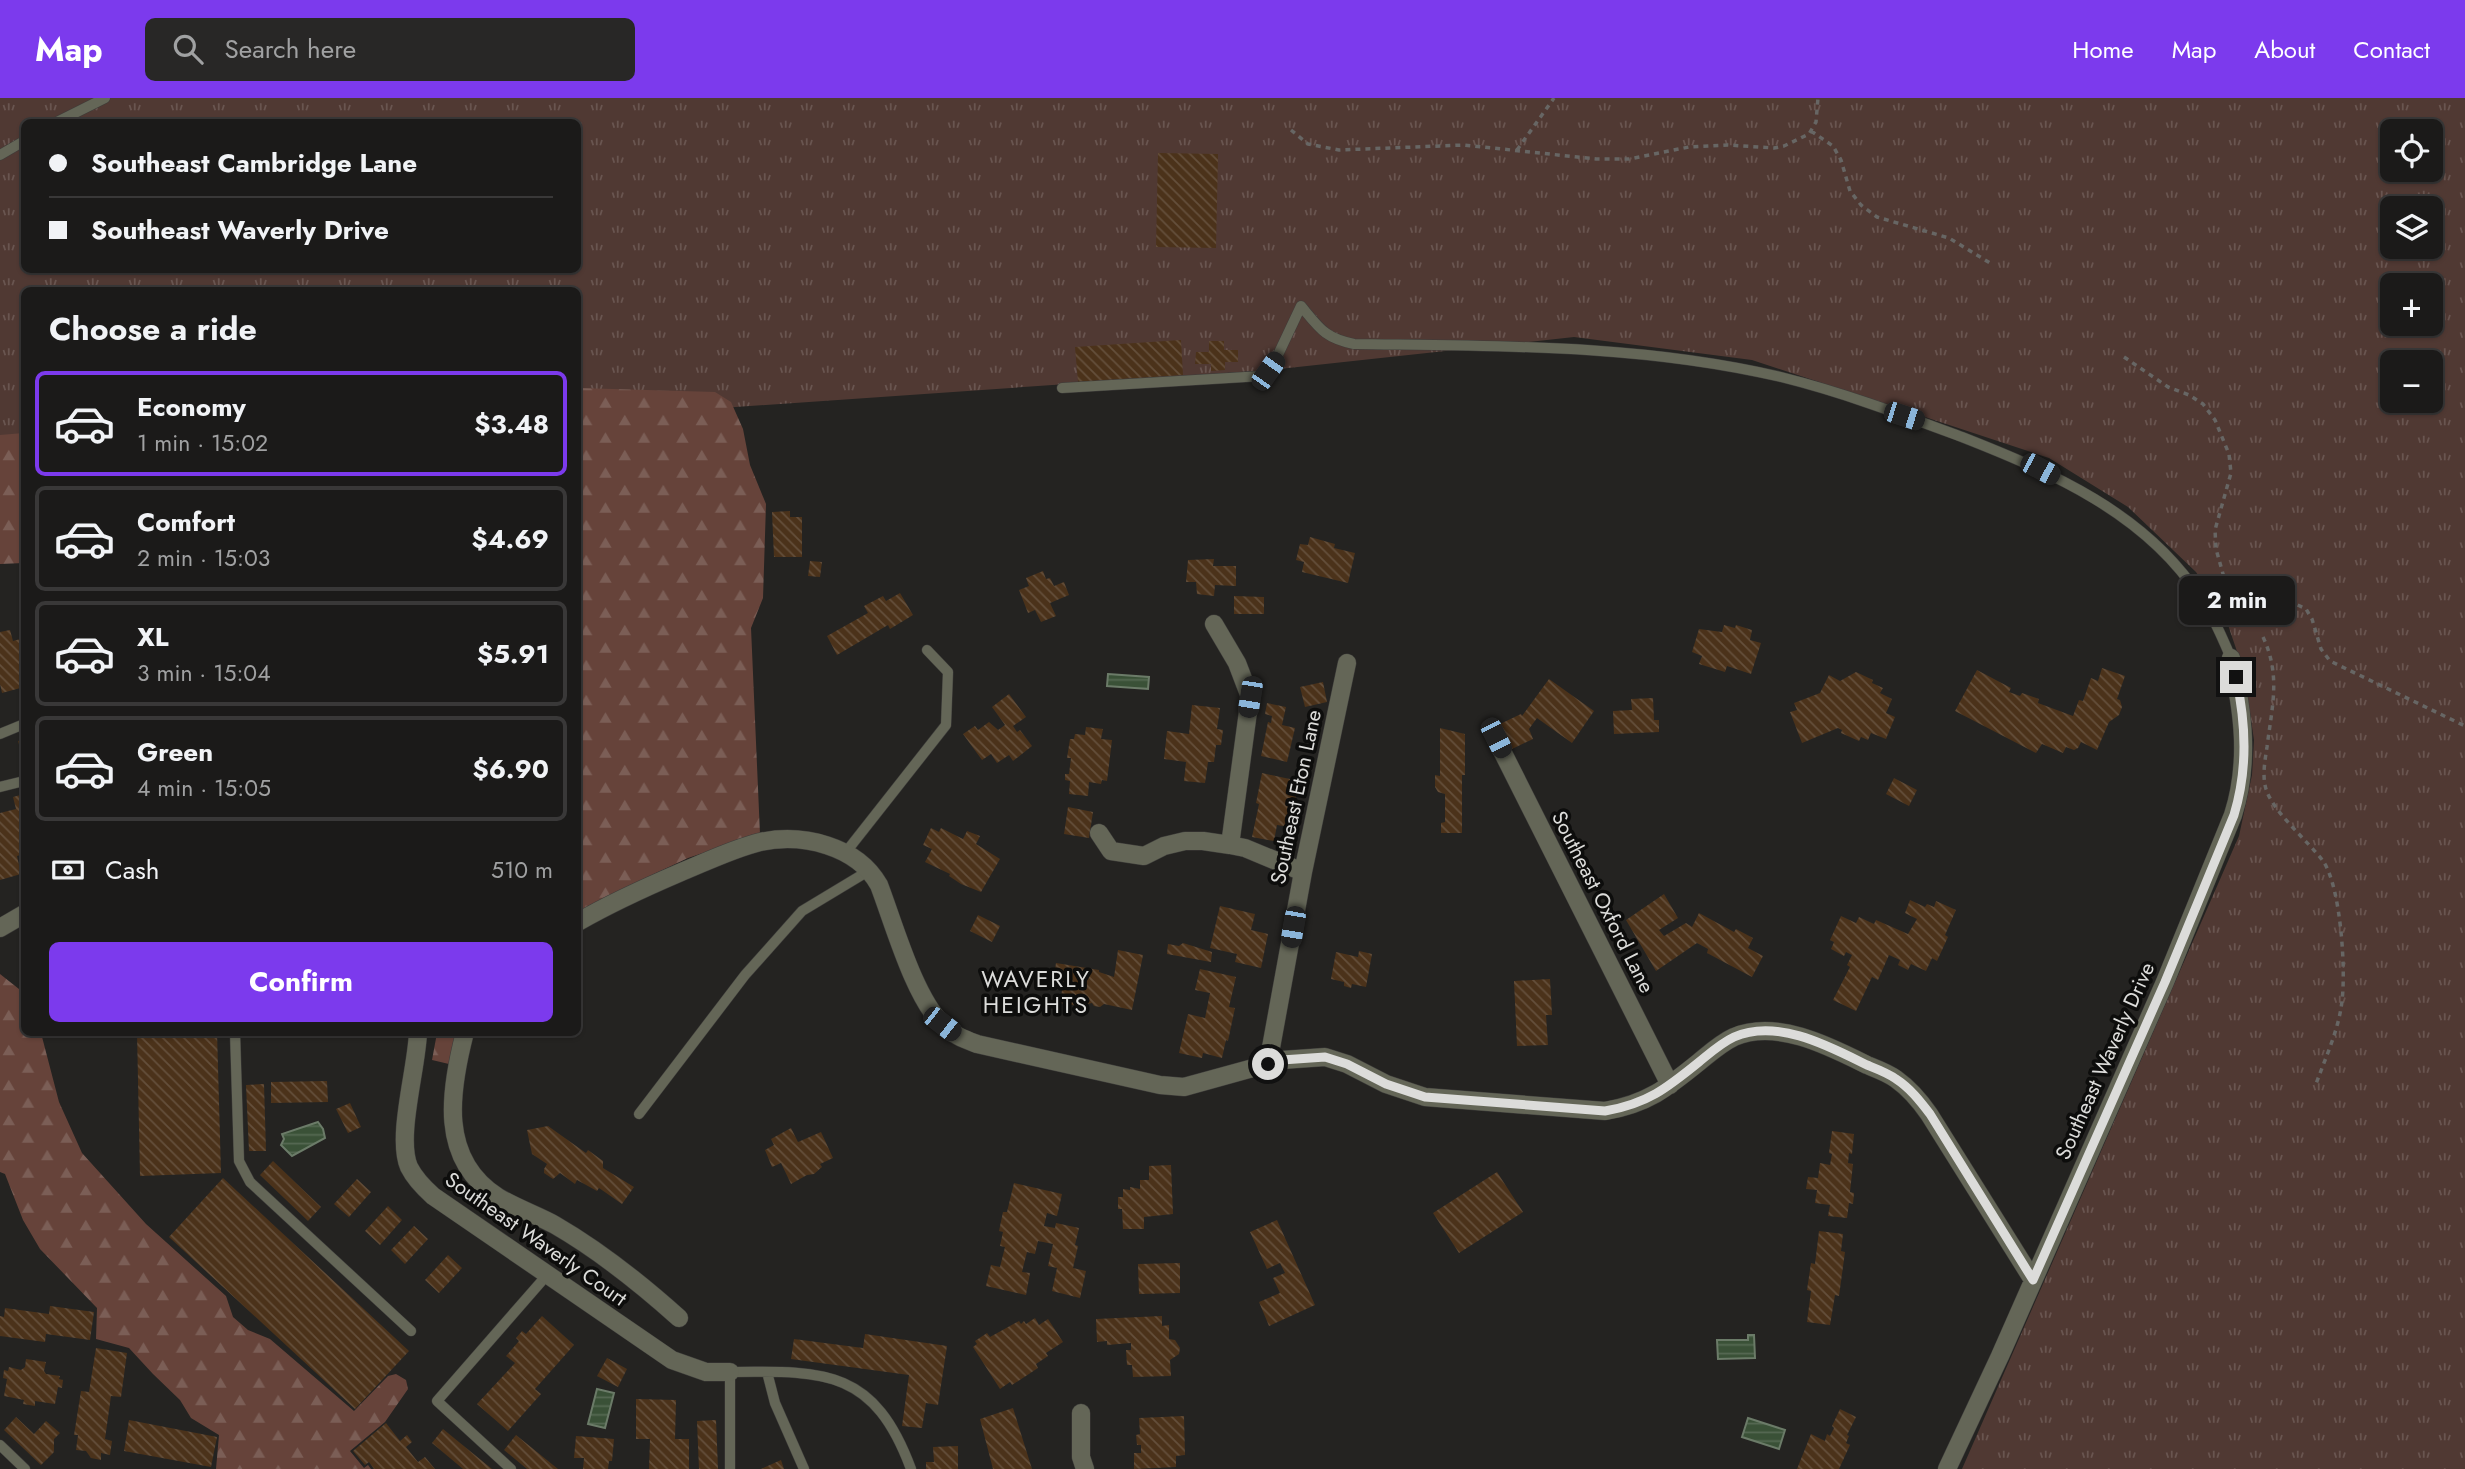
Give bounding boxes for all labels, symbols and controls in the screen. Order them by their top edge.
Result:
search box [145,18,635,81]
text: Map [35,26,103,73]
icon: search [169,30,207,68]
text: Search here [225,30,356,68]
text: Home [2072,32,2134,67]
text: Map [2172,32,2216,67]
text: About [2254,32,2315,67]
text: Contact [2353,32,2430,67]
map controls [2380,119,2443,413]
button: locate [2380,119,2443,182]
text: Southeast Cambridge Lane [91,144,417,182]
button: layers [2380,196,2443,259]
text: Southeast Waverly Drive [91,211,389,249]
button: + [2380,273,2443,336]
text: Choose a ride [49,306,257,352]
car [1248,348,1289,394]
button: − [2380,350,2443,413]
text: Economy [137,388,246,426]
icon: car [53,392,116,455]
car [1881,400,1928,432]
text: $3.48 [474,405,549,443]
text: 1 min · 15:02 [137,426,268,460]
car [2017,450,2064,488]
text: Comfort [137,503,235,541]
icon: car [53,507,116,570]
text: $4.69 [472,520,549,558]
text: 2 min · 15:03 [137,541,270,575]
callout: 2 min [2178,575,2294,624]
text: 2 min [2207,583,2267,617]
text: XL [137,618,169,656]
icon: car [53,622,116,685]
text: $5.91 [477,635,549,673]
text: 3 min · 15:04 [137,656,271,690]
route end [2220,661,2252,693]
car [1237,675,1264,719]
street label: Southeast Eton Lane [1263,707,1329,887]
car [1478,715,1515,761]
text: Green [137,733,213,771]
icon: car [53,737,116,800]
text: $6.90 [472,750,549,788]
text: 4 min · 15:05 [137,771,271,805]
street label: Southeast Oxford Lane [1544,806,1662,998]
icon: cash [49,851,87,889]
text: Cash [105,851,159,889]
text: 510 m [491,853,553,887]
car [1280,904,1307,950]
button: Confirm [49,942,553,1022]
street label: Southeast Waverly Drive [2048,957,2162,1165]
district label: WAVERLY HEIGHTS [981,962,1091,1022]
car [919,1003,966,1045]
route start [1252,1048,1284,1080]
street label: Southeast Waverly Court [439,1165,633,1313]

